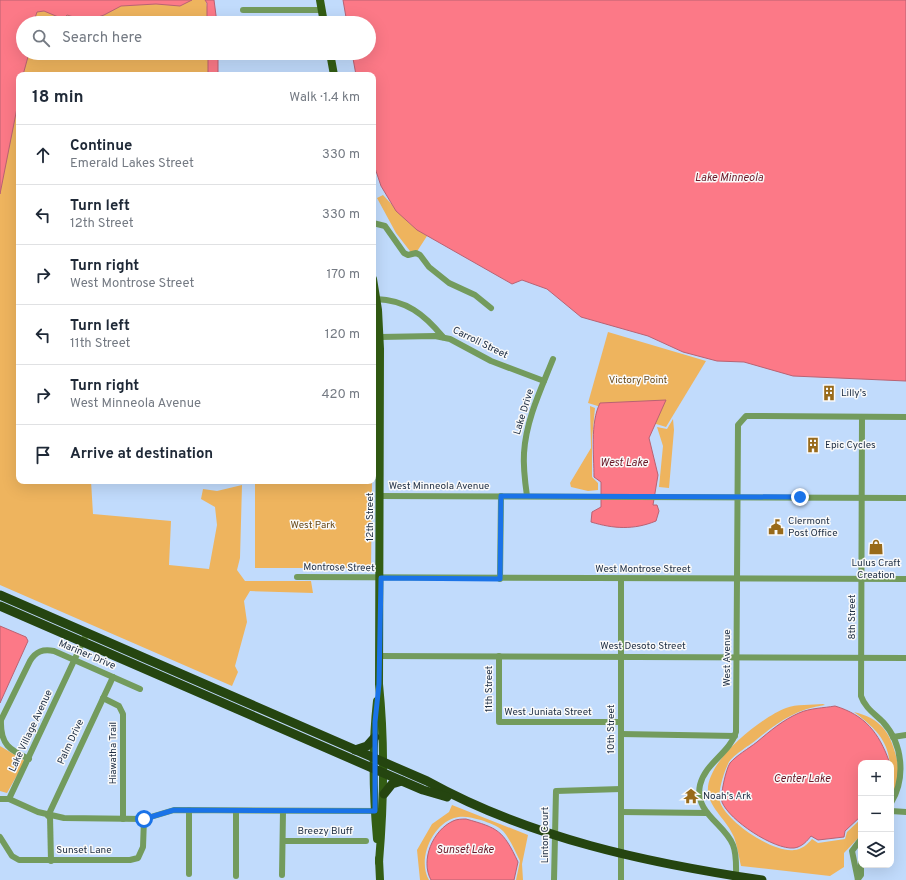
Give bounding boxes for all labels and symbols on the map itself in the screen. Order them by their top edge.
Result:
water label: Lake Minneola [695,171,763,185]
street label: Carroll Street [450,324,510,362]
park label: Victory Point [609,374,667,387]
building icon: Lilly's [820,384,838,402]
street label: Lake Drive [511,387,537,437]
place label: Lilly's [841,387,867,400]
building icon: Epic Cycles [804,436,822,454]
place label: Epic Cycles [825,439,876,452]
water label: West Lake [600,456,648,470]
street label: West Minneola Avenue [389,480,489,493]
route end [791,488,809,506]
street label: 12th Street [364,492,377,541]
place label: Clermont Post Office [788,515,838,540]
public building icon: Clermont Post Office [767,518,785,536]
park label: West Park [291,519,335,532]
shop icon: Lulus Craft Creation [867,538,885,556]
place label: Lulus Craft Creation [851,557,901,582]
street label: Montrose Street [303,561,375,575]
street label: West Montrose Street [595,563,691,576]
street label: 8th Street [846,594,859,640]
street label: West Avenue [721,629,734,687]
street label: Mariner Drive [57,637,117,673]
street label: West Desoto Street [600,640,686,653]
street label: 11th Street [483,666,496,712]
street label: Lake Village Avenue [6,688,56,774]
street label: 10th Street [605,704,618,754]
street label: West Juniata Street [504,706,592,719]
street label: Palm Drive [55,717,87,767]
street label: Hiawatha Trail [107,722,120,784]
water label: Center Lake [774,772,831,786]
temple icon: Noah's Ark [682,787,700,805]
place label: Noah's Ark [703,790,751,803]
street label: Linton Court [539,807,552,863]
route start [135,810,153,828]
street label: Breezy Bluff [297,825,353,838]
water label: Sunset Lake [436,843,494,857]
street label: Sunset Lane [56,844,112,857]

